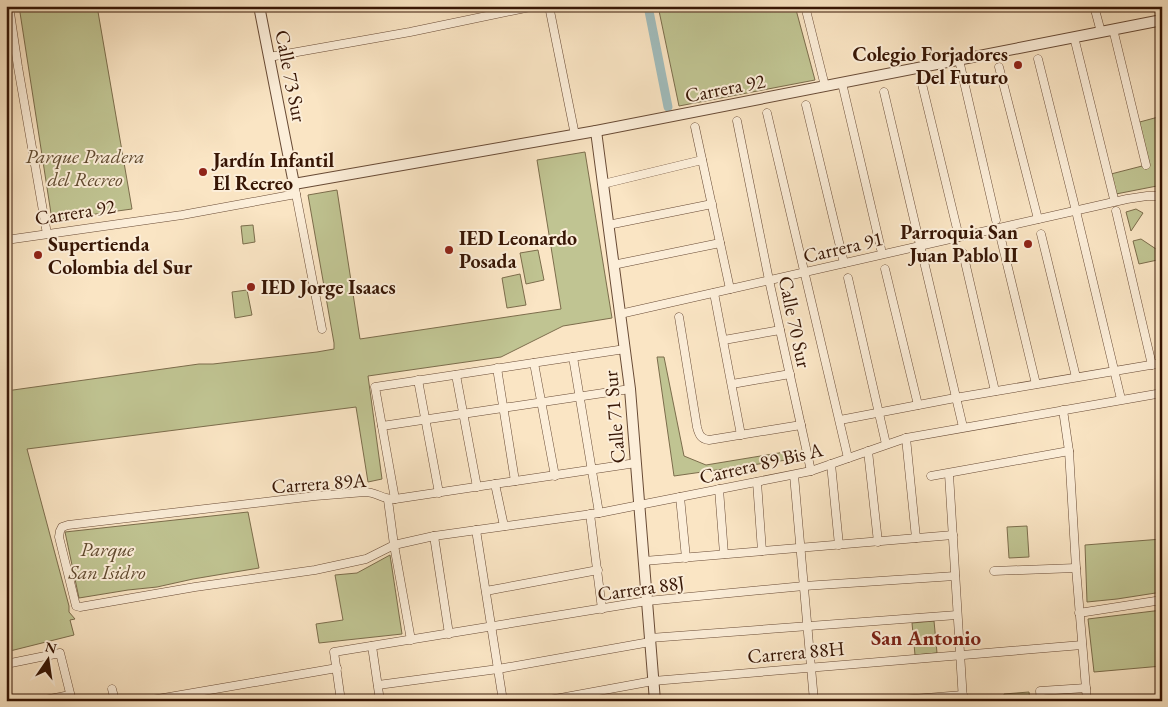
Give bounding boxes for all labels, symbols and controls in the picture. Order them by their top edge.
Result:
street label: Calle 73 Sur [269,28,313,125]
place label: Colegio Forjadores Del Futuro [853,41,1008,90]
marker: Colegio Forjadores Del Futuro [1012,59,1024,71]
street label: Carrera 92 [683,67,768,109]
park label: Parque Pradera del Recreo [25,143,145,192]
place label: Jardín Infantil El Recreo [211,147,335,196]
marker: Jardín Infantil El Recreo [197,166,209,178]
street label: Carrera 92 [33,193,118,231]
place label: Parroquia San Juan Pablo II [900,219,1018,268]
place label: IED Leonardo Posada [459,225,577,274]
street label: Carrera 91 [801,225,885,269]
place label: Supertienda Colombia del Sur [48,231,193,280]
marker: Parroquia San Juan Pablo II [1022,238,1034,250]
marker: IED Leonardo Posada [443,244,455,256]
marker: Supertienda Colombia del Sur [32,249,44,261]
place label: IED Jorge Isaacs [261,274,396,300]
street label: Calle 70 Sur [773,274,817,371]
marker: IED Jorge Isaacs [245,281,257,293]
street label: Calle 71 Sur [597,369,631,465]
street label: Carrera 89 Bis A [697,436,826,490]
street label: Carrera 89A [271,467,367,499]
park label: Parque San Isidro [67,536,146,585]
street label: Carrera 88J [596,569,686,607]
district label: San Antonio [871,624,982,651]
north arrow [22,634,72,684]
street label: Carrera 88H [746,635,846,669]
text: N [43,637,59,658]

